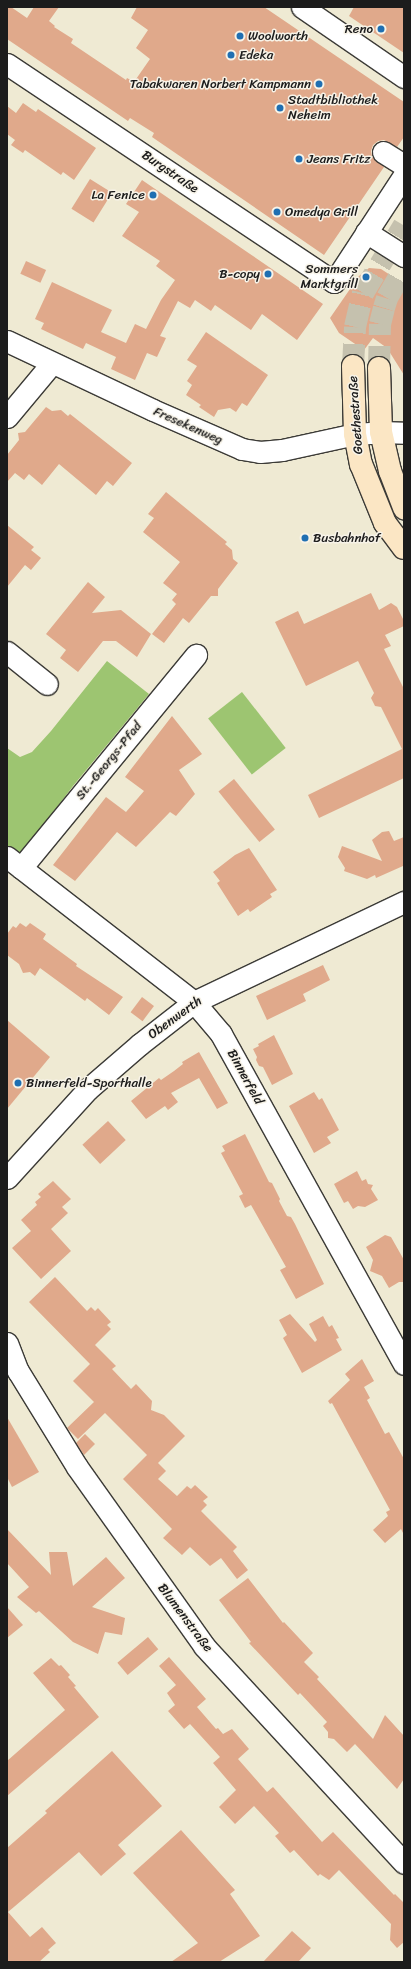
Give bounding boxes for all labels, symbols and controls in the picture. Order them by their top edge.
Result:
place label: Reno [345,21,373,37]
marker: Reno [376,24,386,34]
place label: Woolworth [248,28,308,44]
marker: Woolworth [235,31,245,41]
place label: Edeka [239,47,273,63]
marker: Edeka [226,50,236,60]
place label: Tabakwaren Norbert Kampmann [129,76,311,92]
marker: Tabakwaren Norbert Kampmann [314,79,324,89]
place label: Stadtbibliothek Neheim [288,93,378,124]
marker: Stadtbibliothek Neheim [275,103,285,113]
street label: Burgstraße [139,147,201,197]
place label: Jeans Fritz [307,151,371,167]
marker: Jeans Fritz [294,154,304,164]
place label: La Fenice [92,187,145,203]
marker: La Fenice [148,190,158,200]
place label: Omedya Grill [285,204,358,220]
marker: Omedya Grill [272,207,282,217]
place label: Sommers Marktgrill [301,262,358,293]
place label: B-copy [219,266,260,282]
marker: B-copy [263,269,273,279]
marker: Sommers Marktgrill [361,272,371,282]
street label: Goethestraße [345,375,367,455]
street label: Fresekenweg [151,404,225,448]
place label: Busbahnhof [313,530,380,546]
marker: Busbahnhof [300,533,310,543]
street label: St.-Georgs-Pfad [73,719,145,803]
street label: Obenwerth [145,993,205,1043]
street label: Binnerfeld [224,1047,266,1107]
place label: Binnerfeld-Sporthalle [26,1075,152,1091]
marker: Binnerfeld-Sporthalle [13,1078,23,1088]
street label: Blumenstraße [154,1581,216,1655]

